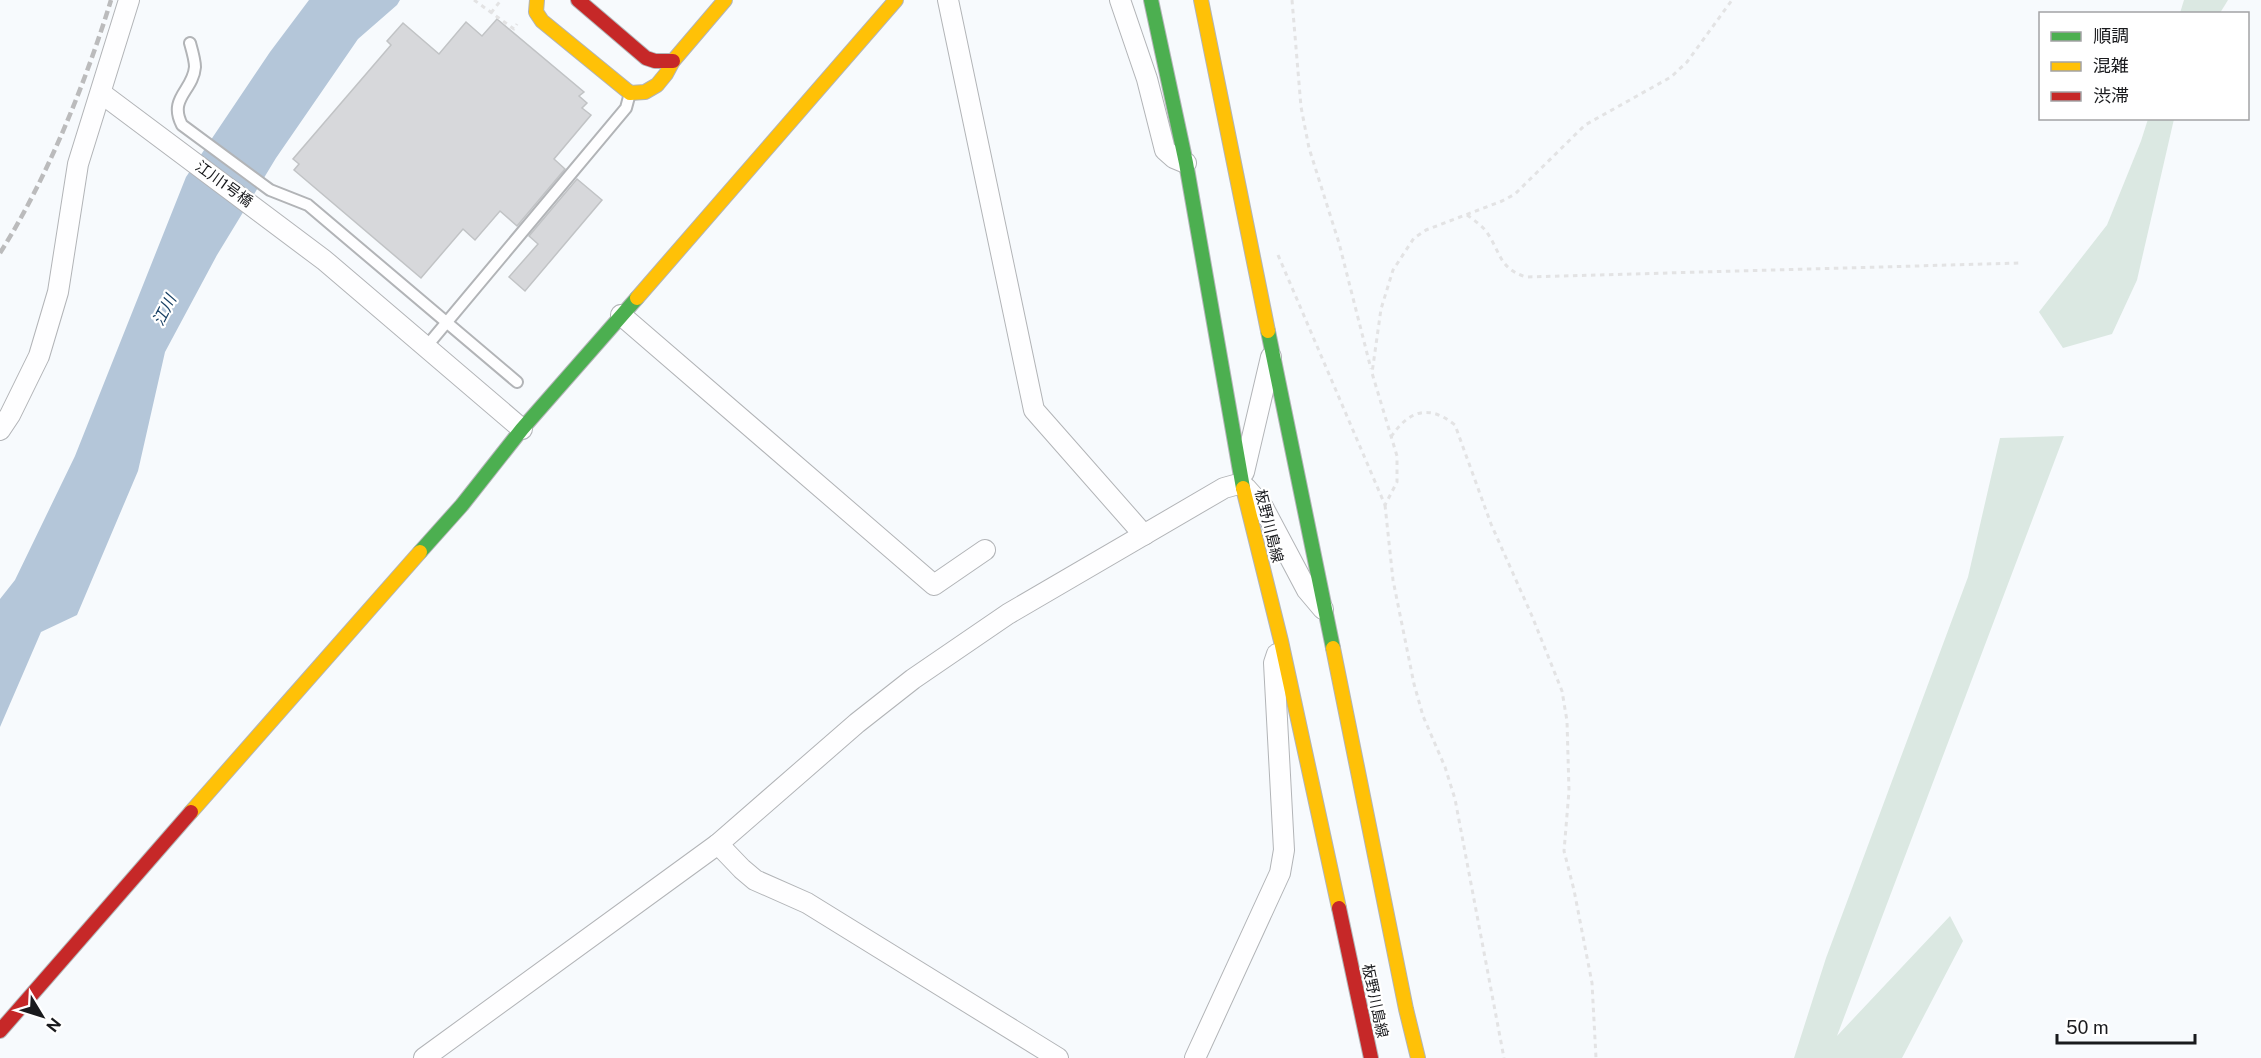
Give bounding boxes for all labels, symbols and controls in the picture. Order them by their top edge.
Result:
legend [2039,12,2249,120]
text: 順調 [2093,25,2129,46]
text: 混雑 [2093,55,2129,76]
text: 渋滞 [2093,85,2129,106]
street label: 江川1号橋 [193,157,256,210]
water label: 江川 [149,290,181,329]
street label: 板野川島線 [1252,487,1287,564]
street label: 板野川島線 [1359,962,1392,1039]
north arrow [12,986,72,1046]
scale bar [2057,1007,2195,1045]
text: N [42,1014,65,1036]
text: 50 m [2066,1017,2109,1038]

